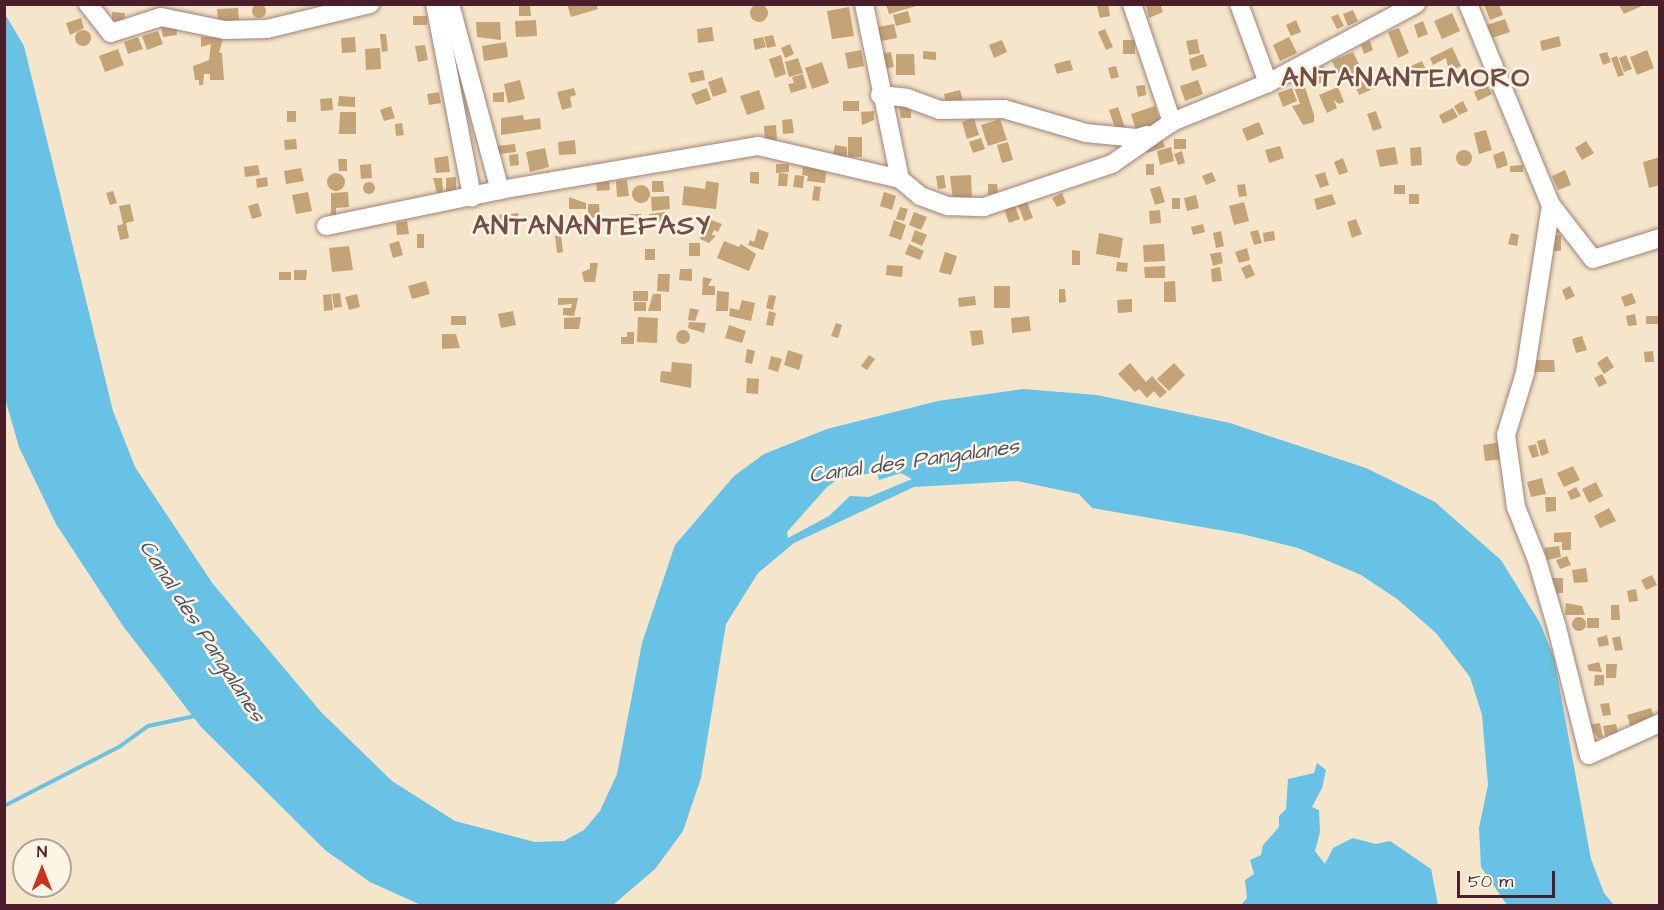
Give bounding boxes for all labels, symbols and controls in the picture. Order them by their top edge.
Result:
district label: ANTANANTEMORO [1281,63,1531,95]
district label: ANTANANTEFASY [472,211,712,243]
water label: Canal des Pangalanes [807,433,1021,489]
water label: Canal des Pangalanes [133,535,271,727]
north arrow [12,838,72,898]
text: N [37,841,47,863]
scale bar [1460,859,1558,897]
text: 50 m [1468,869,1513,894]

